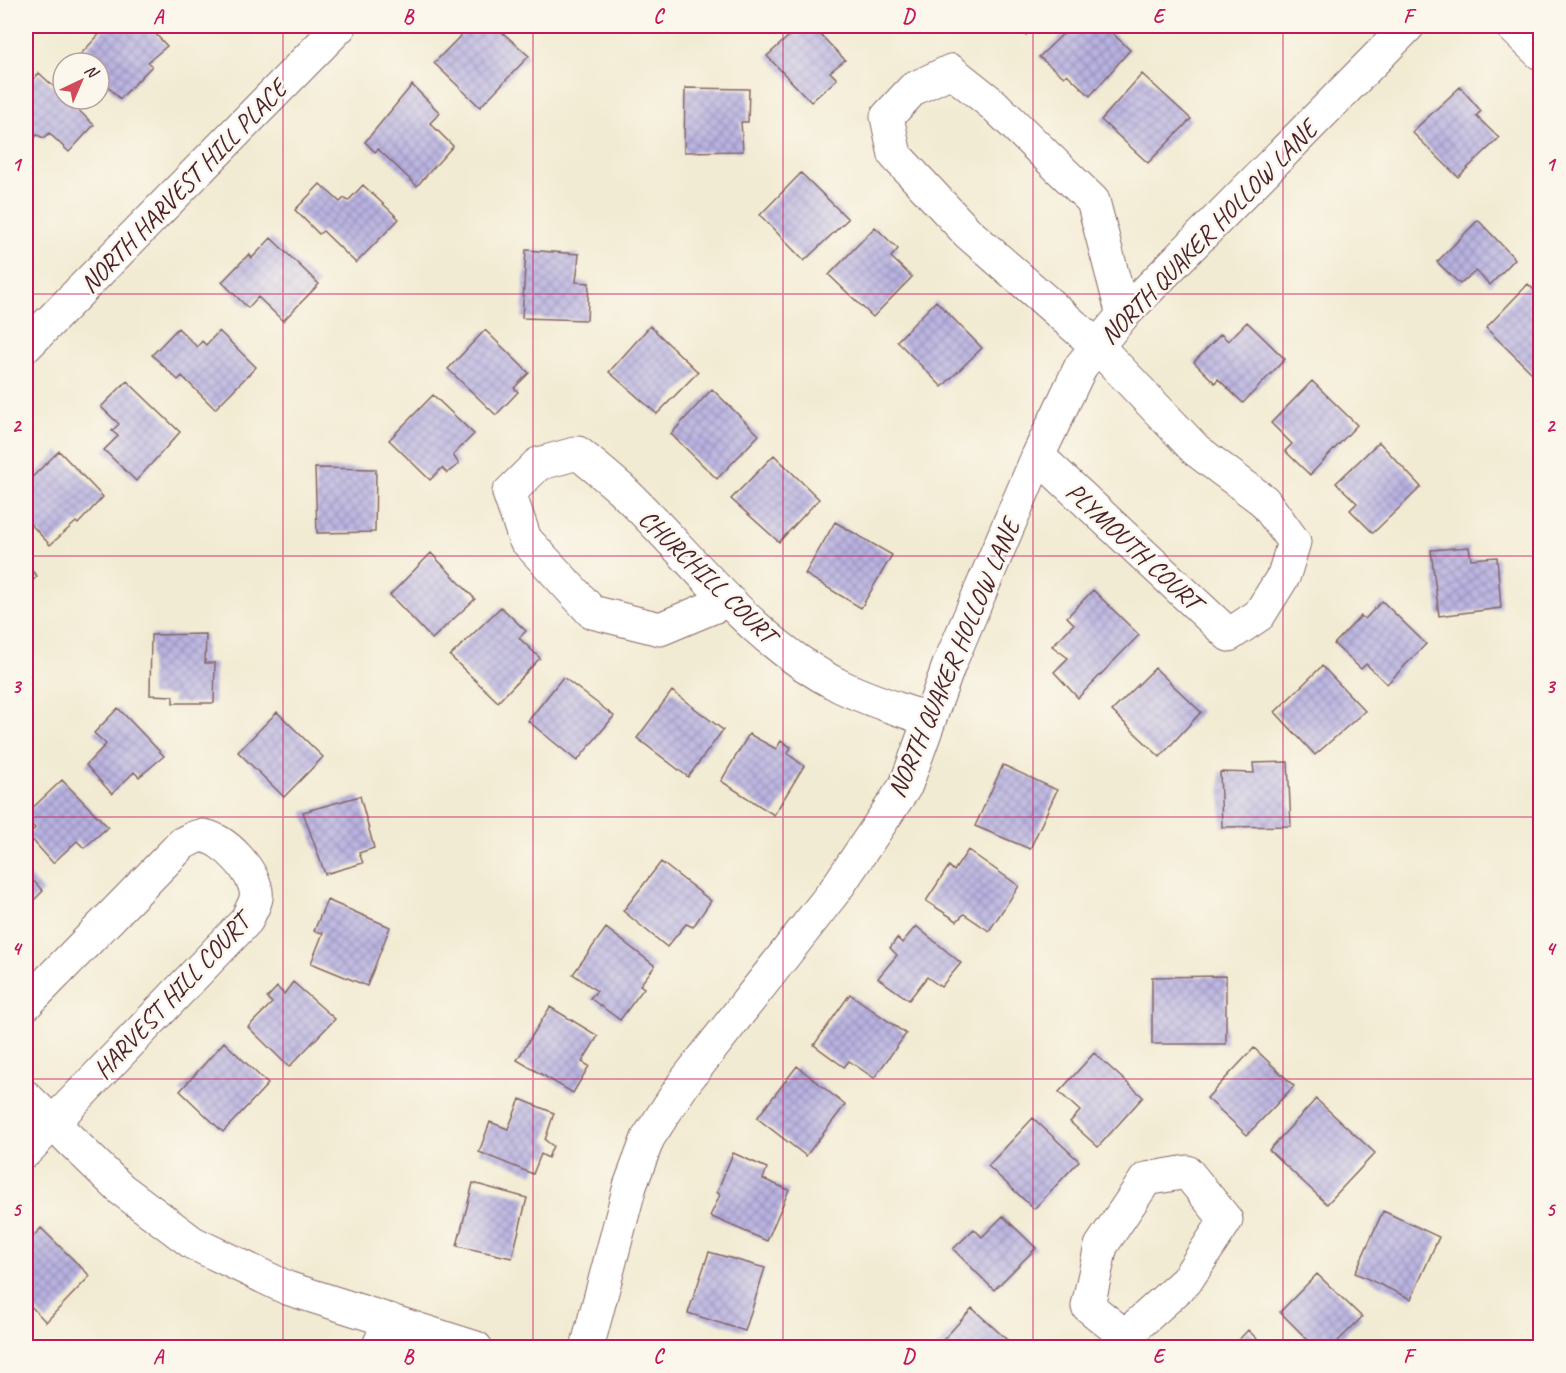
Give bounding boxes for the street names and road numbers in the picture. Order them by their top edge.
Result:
street label: NORTH HARVEST HILL PLACE [73,72,293,300]
street label: NORTH QUAKER HOLLOW LANE [1093,111,1327,351]
street label: PLYMOUTH COURT [1059,475,1214,622]
street label: CHURCHILL COURT [632,502,787,654]
street label: NORTH QUAKER HOLLOW LANE [880,511,1029,802]
street label: HARVEST HILL COURT [86,902,261,1086]

